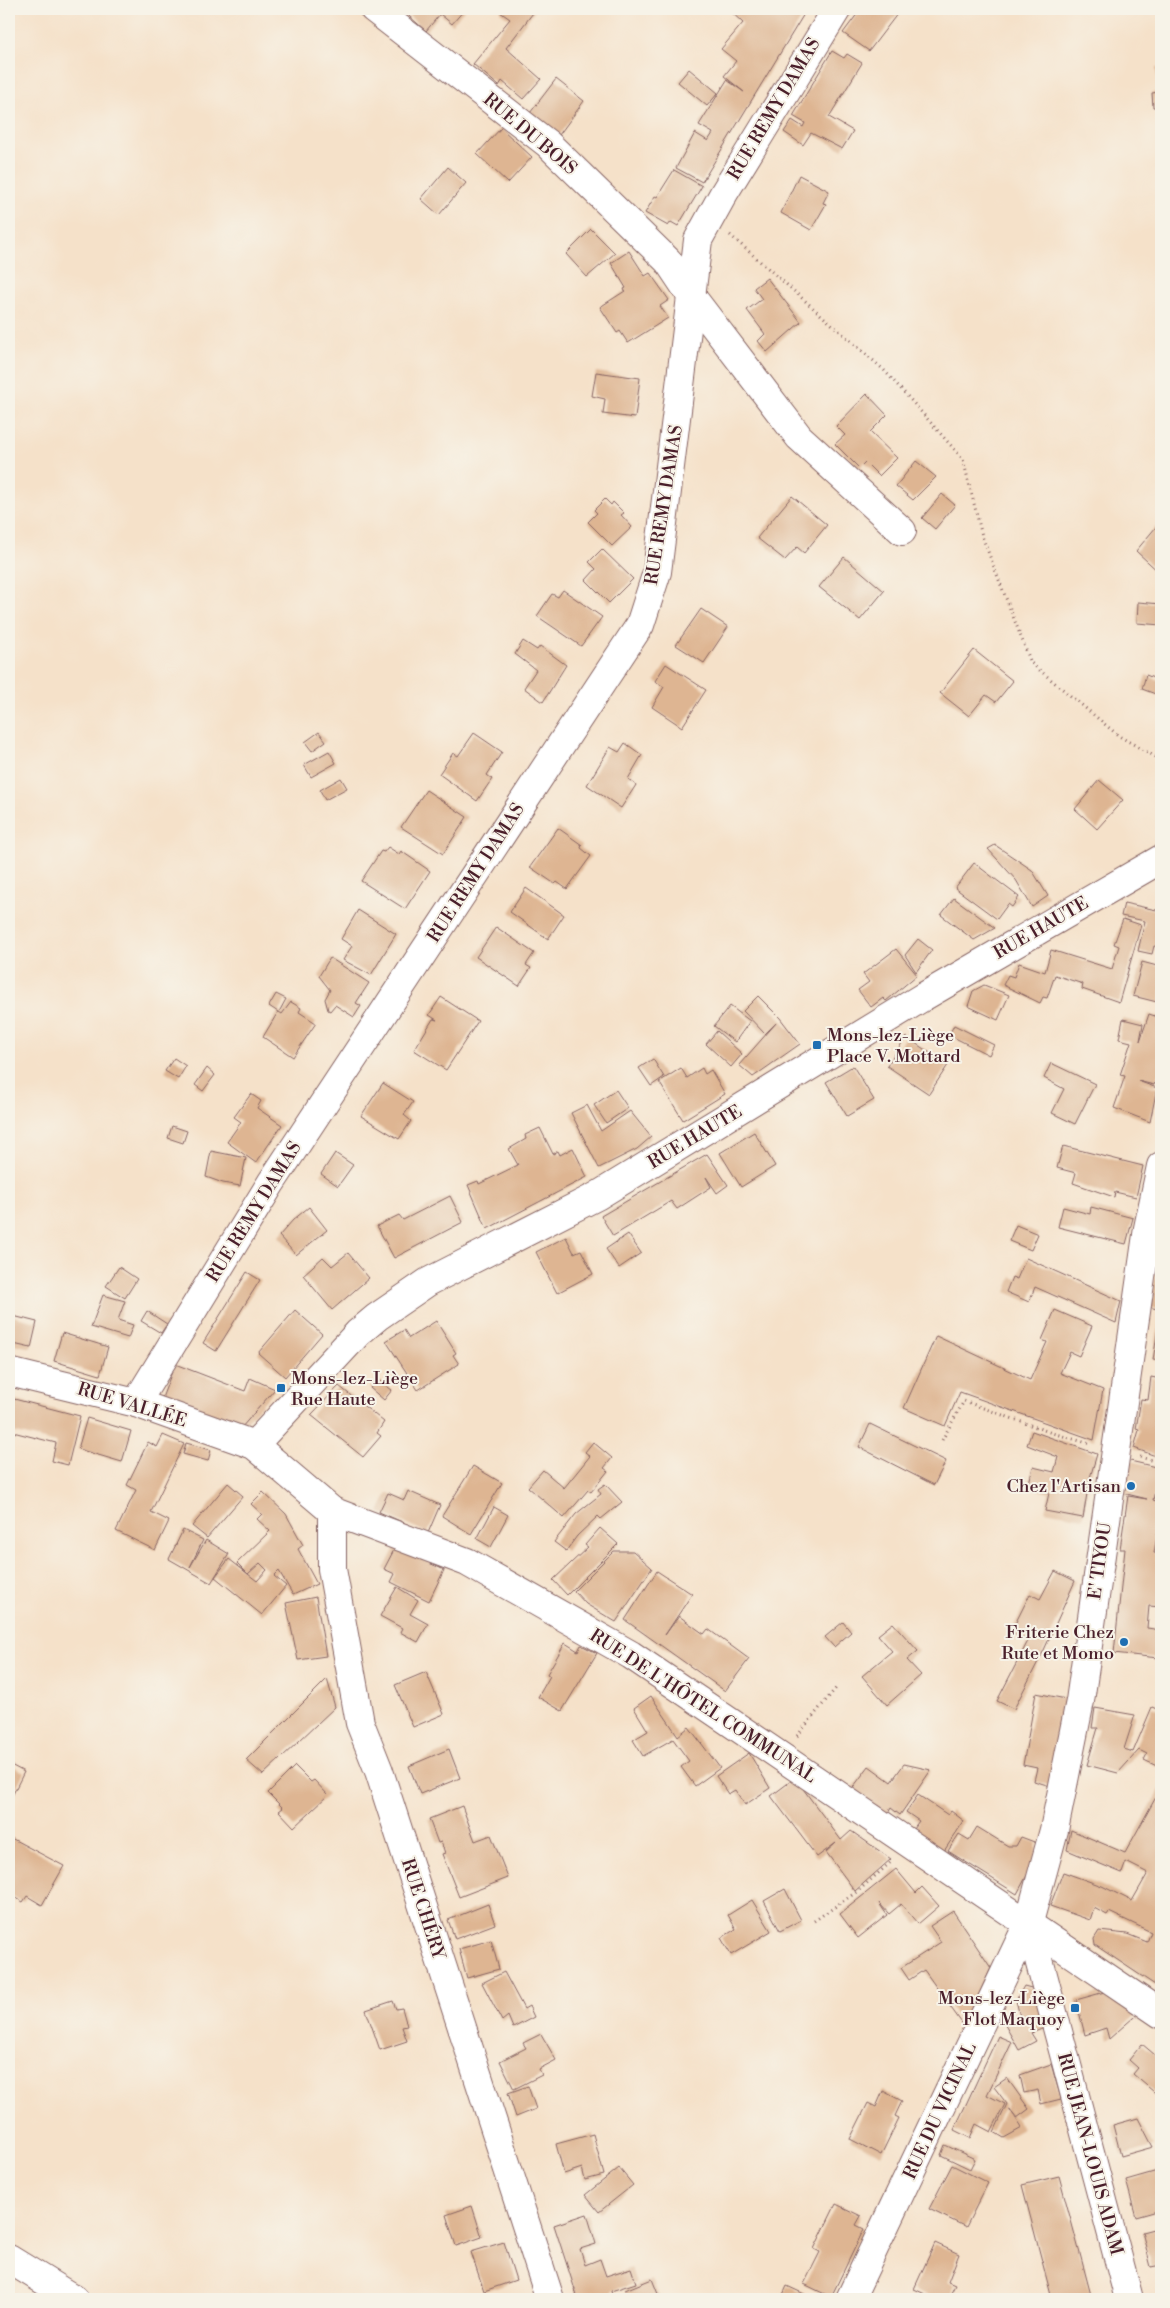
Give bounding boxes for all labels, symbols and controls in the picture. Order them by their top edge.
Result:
street label: RUE REMY DAMAS [722,34,826,184]
street label: RUE DU BOIS [478,88,582,180]
street label: RUE REMY DAMAS [640,423,688,587]
street label: RUE REMY DAMAS [422,799,530,947]
street label: RUE HAUTE [989,892,1093,964]
place label: Mons-lez-Liège Place V. Mottard [827,1024,961,1068]
marker: Mons-lez-Liège Place V. Mottard [811,1039,823,1051]
street label: RUE HAUTE [644,1100,746,1174]
street label: RUE REMY DAMAS [201,1137,307,1287]
place label: Mons-lez-Liège Rue Haute [291,1367,418,1411]
street label: RUE VALLÉE [74,1377,190,1433]
marker: Mons-lez-Liège Rue Haute [275,1382,287,1394]
place label: Chez l'Artisan [1006,1475,1121,1498]
marker: Chez l'Artisan [1125,1480,1137,1492]
street label: E' TIYOU [1083,1520,1117,1601]
place label: Friterie Chez Rute et Momo [1001,1621,1114,1665]
street label: RUE DE L'HÔTEL COMMUNAL [585,1624,821,1788]
marker: Friterie Chez Rute et Momo [1118,1636,1130,1648]
street label: RUE CHÉRY [396,1856,450,1964]
place label: Mons-lez-Liège Flot Maquoy [938,1987,1065,2031]
marker: Mons-lez-Liège Flot Maquoy [1069,2002,1081,2014]
street label: RUE DU VICINAL [898,2039,982,2183]
street label: RUE JEAN-LOUIS ADAM [1052,2050,1128,2258]

